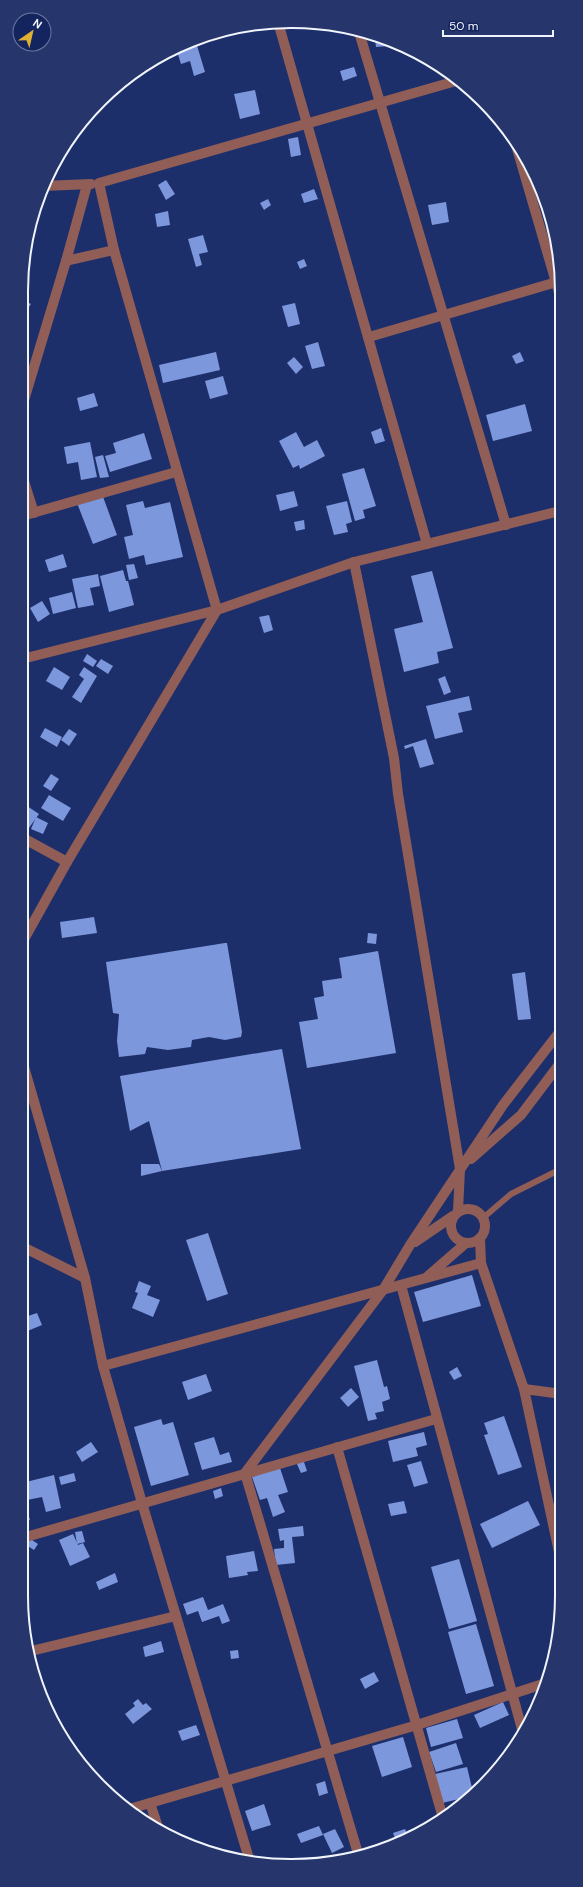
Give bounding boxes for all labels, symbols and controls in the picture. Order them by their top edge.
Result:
north arrow [12,12,52,52]
scale bar [443,12,553,38]
text: N [30,16,45,32]
text: 50 m [449,18,478,34]

